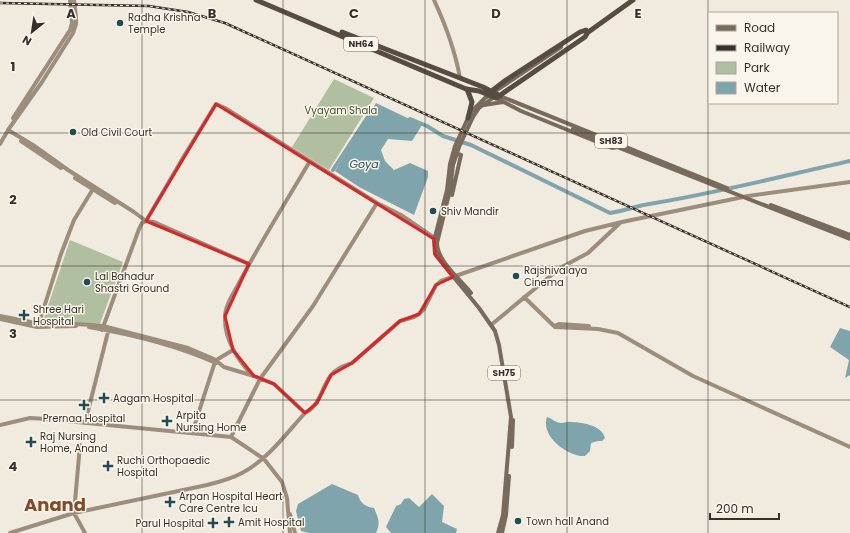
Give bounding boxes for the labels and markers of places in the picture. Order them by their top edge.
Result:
place label: Radha Krishna Temple [128,10,200,37]
marker: Radha Krishna Temple [115,18,125,28]
place label: Old Civil Court [81,125,152,140]
marker: Old Civil Court [68,127,78,137]
place label: Shiv Mandir [441,204,499,219]
marker: Shiv Mandir [428,206,438,216]
place label: Rajshivalaya Cinema [524,263,587,290]
place label: Lal Bahadur Shastri Ground [95,269,169,296]
marker: Rajshivalaya Cinema [511,271,521,281]
marker: Lal Bahadur Shastri Ground [82,277,92,287]
place label: Shree Hari Hospital [33,302,84,329]
marker: Shree Hari Hospital [18,309,30,321]
place label: Aagam Hospital [113,391,194,406]
marker: Aagam Hospital [98,392,110,404]
marker: Prernaa Hospital [78,399,90,411]
place label: Arpita Nursing Home [176,408,247,435]
place label: Prernaa Hospital [43,411,125,426]
marker: Arpita Nursing Home [161,415,173,427]
place label: Raj Nursing Home, Anand [40,429,108,456]
marker: Raj Nursing Home, Anand [25,436,37,448]
place label: Ruchi Orthopaedic Hospital [117,453,210,480]
marker: Ruchi Orthopaedic Hospital [102,460,114,472]
place label: Arpan Hospital Heart Care Centre Icu [179,489,283,516]
marker: Arpan Hospital Heart Care Centre Icu [164,496,176,508]
place label: Town hall Anand [526,514,609,529]
place label: Amit Hospital [238,515,304,530]
place label: Parul Hospital [136,516,204,531]
marker: Amit Hospital [223,516,235,528]
marker: Town hall Anand [513,516,523,526]
marker: Parul Hospital [207,517,219,529]

